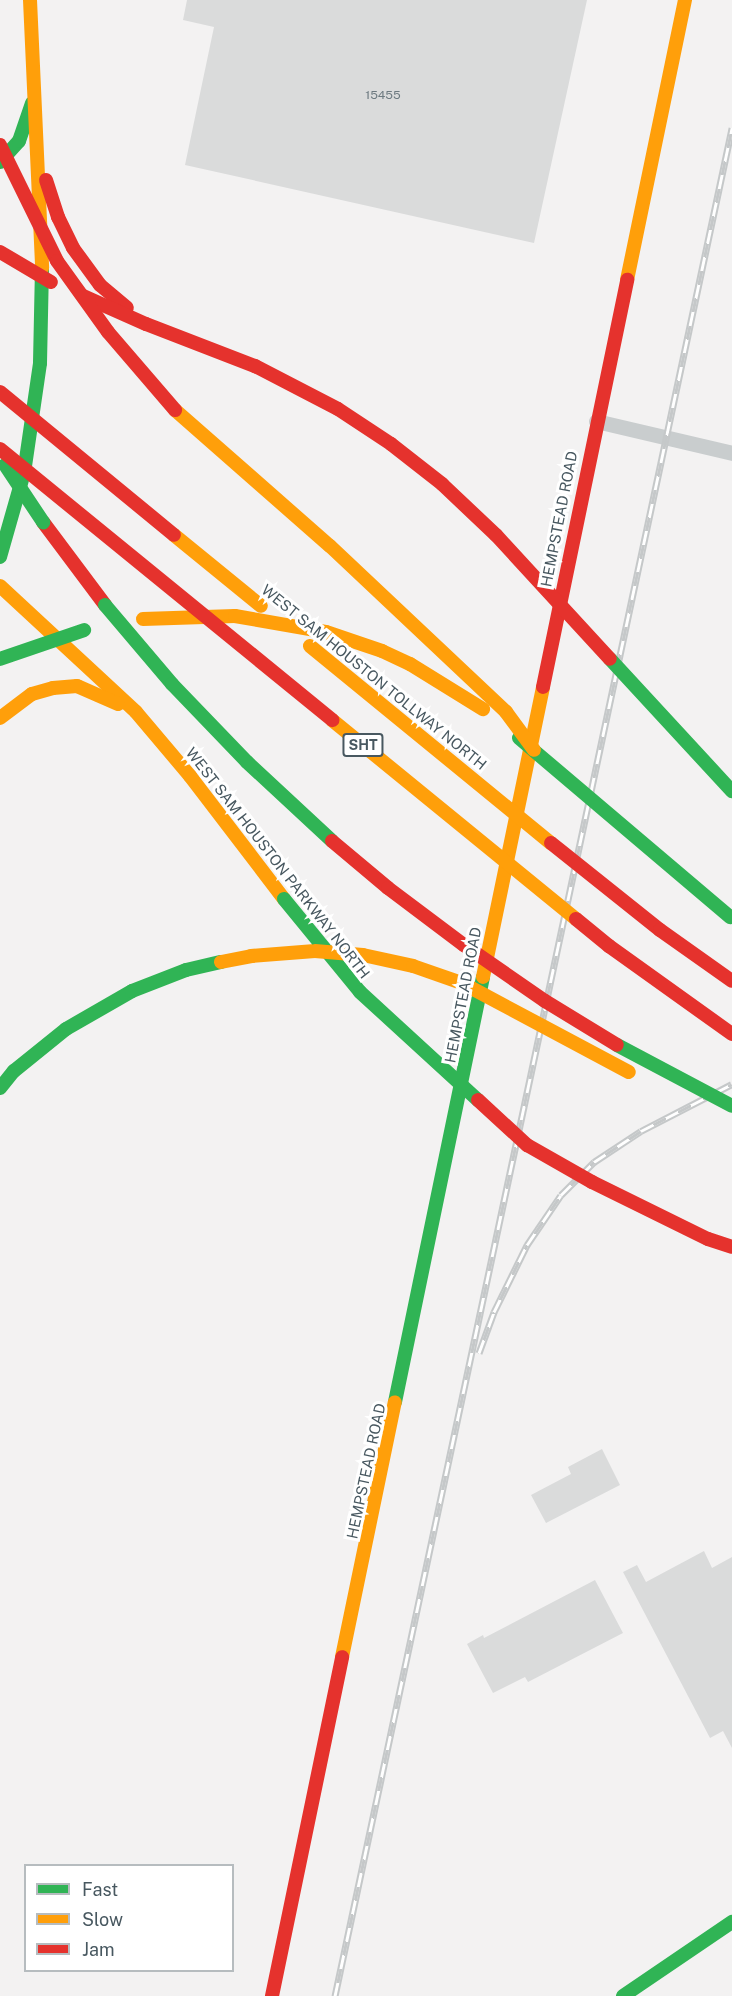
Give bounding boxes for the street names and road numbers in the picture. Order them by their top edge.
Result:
street label: HEMPSTEAD ROAD [537,450,581,588]
street label: WEST SAM HOUSTON TOLLWAY NORTH [258,580,490,774]
road number: SHT [342,734,384,756]
street label: WEST SAM HOUSTON PARKWAY NORTH [182,744,374,982]
street label: HEMPSTEAD ROAD [441,926,485,1064]
street label: HEMPSTEAD ROAD [343,1402,389,1540]

